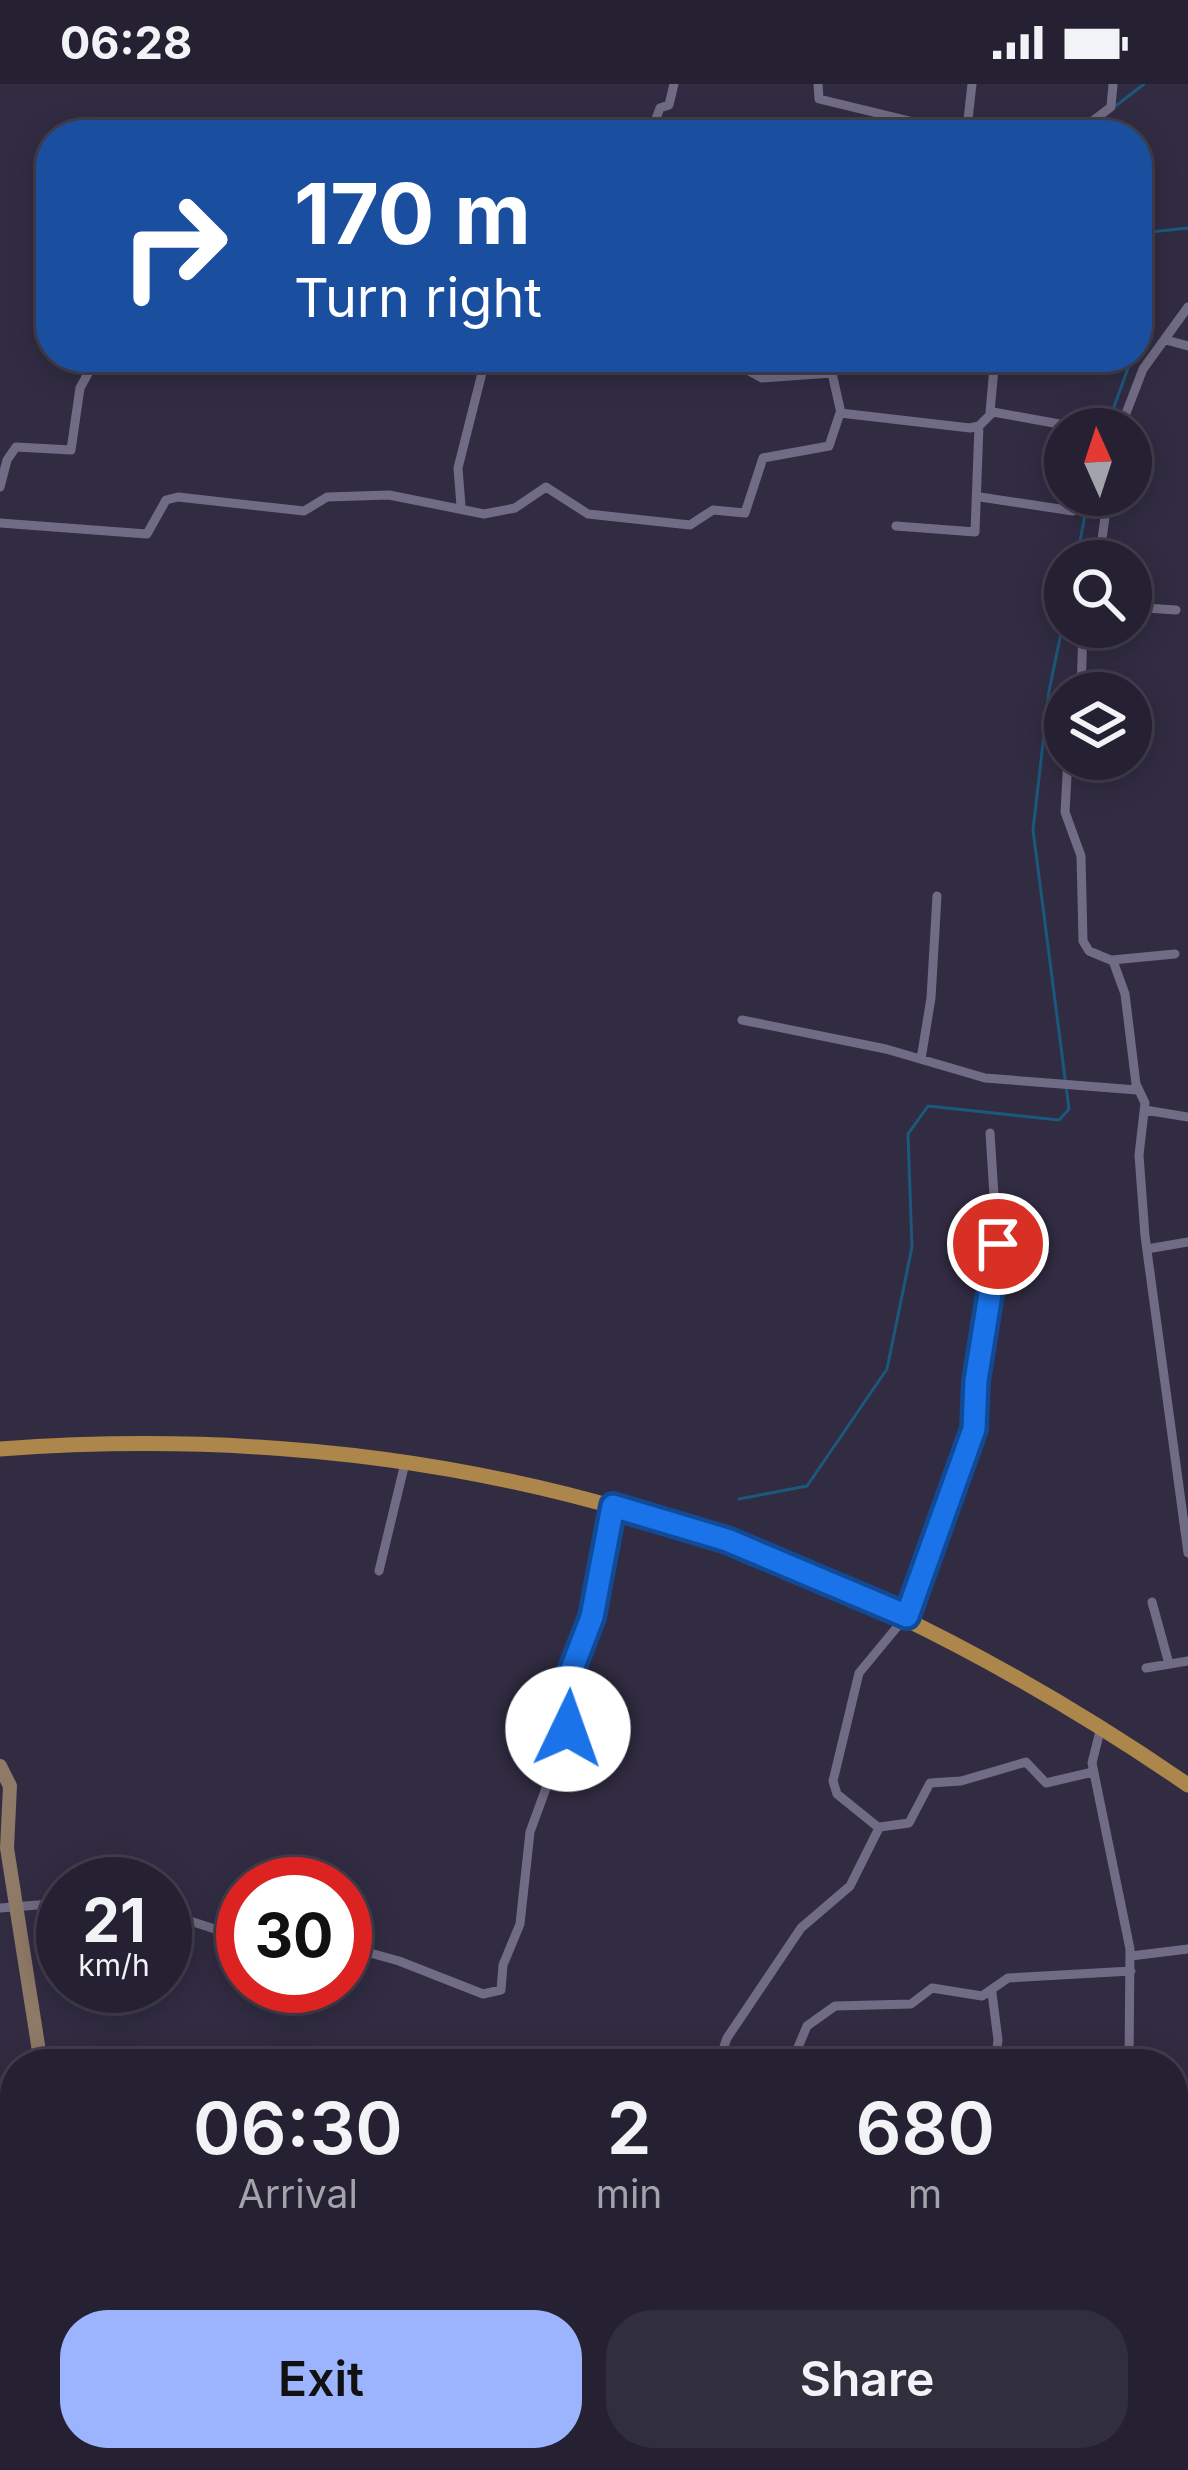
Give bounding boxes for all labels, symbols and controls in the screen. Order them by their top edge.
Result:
text: 06:28 [60,15,192,70]
text: 170 m [294,163,531,264]
icon: right [96,168,252,324]
text: Turn right [294,265,542,330]
north arrow [1044,408,1152,516]
map controls [1044,408,1152,780]
button: search [1044,540,1152,648]
button: layers [1044,672,1152,780]
pin [947,1193,1049,1295]
icon: arrive [965,1211,1031,1277]
position arrow [505,1666,631,1792]
speed limit sign: 30 [216,1857,372,2013]
text: 21 [82,1884,146,1956]
text: km/h [78,1947,150,1983]
text: 06:30 [193,2084,403,2171]
text: 2 [607,2084,652,2171]
text: 680 [855,2084,995,2171]
text: Arrival [238,2170,358,2217]
text: min [596,2170,662,2217]
text: m [908,2170,942,2217]
button: Exit [60,2310,582,2448]
button: Share [606,2310,1128,2448]

